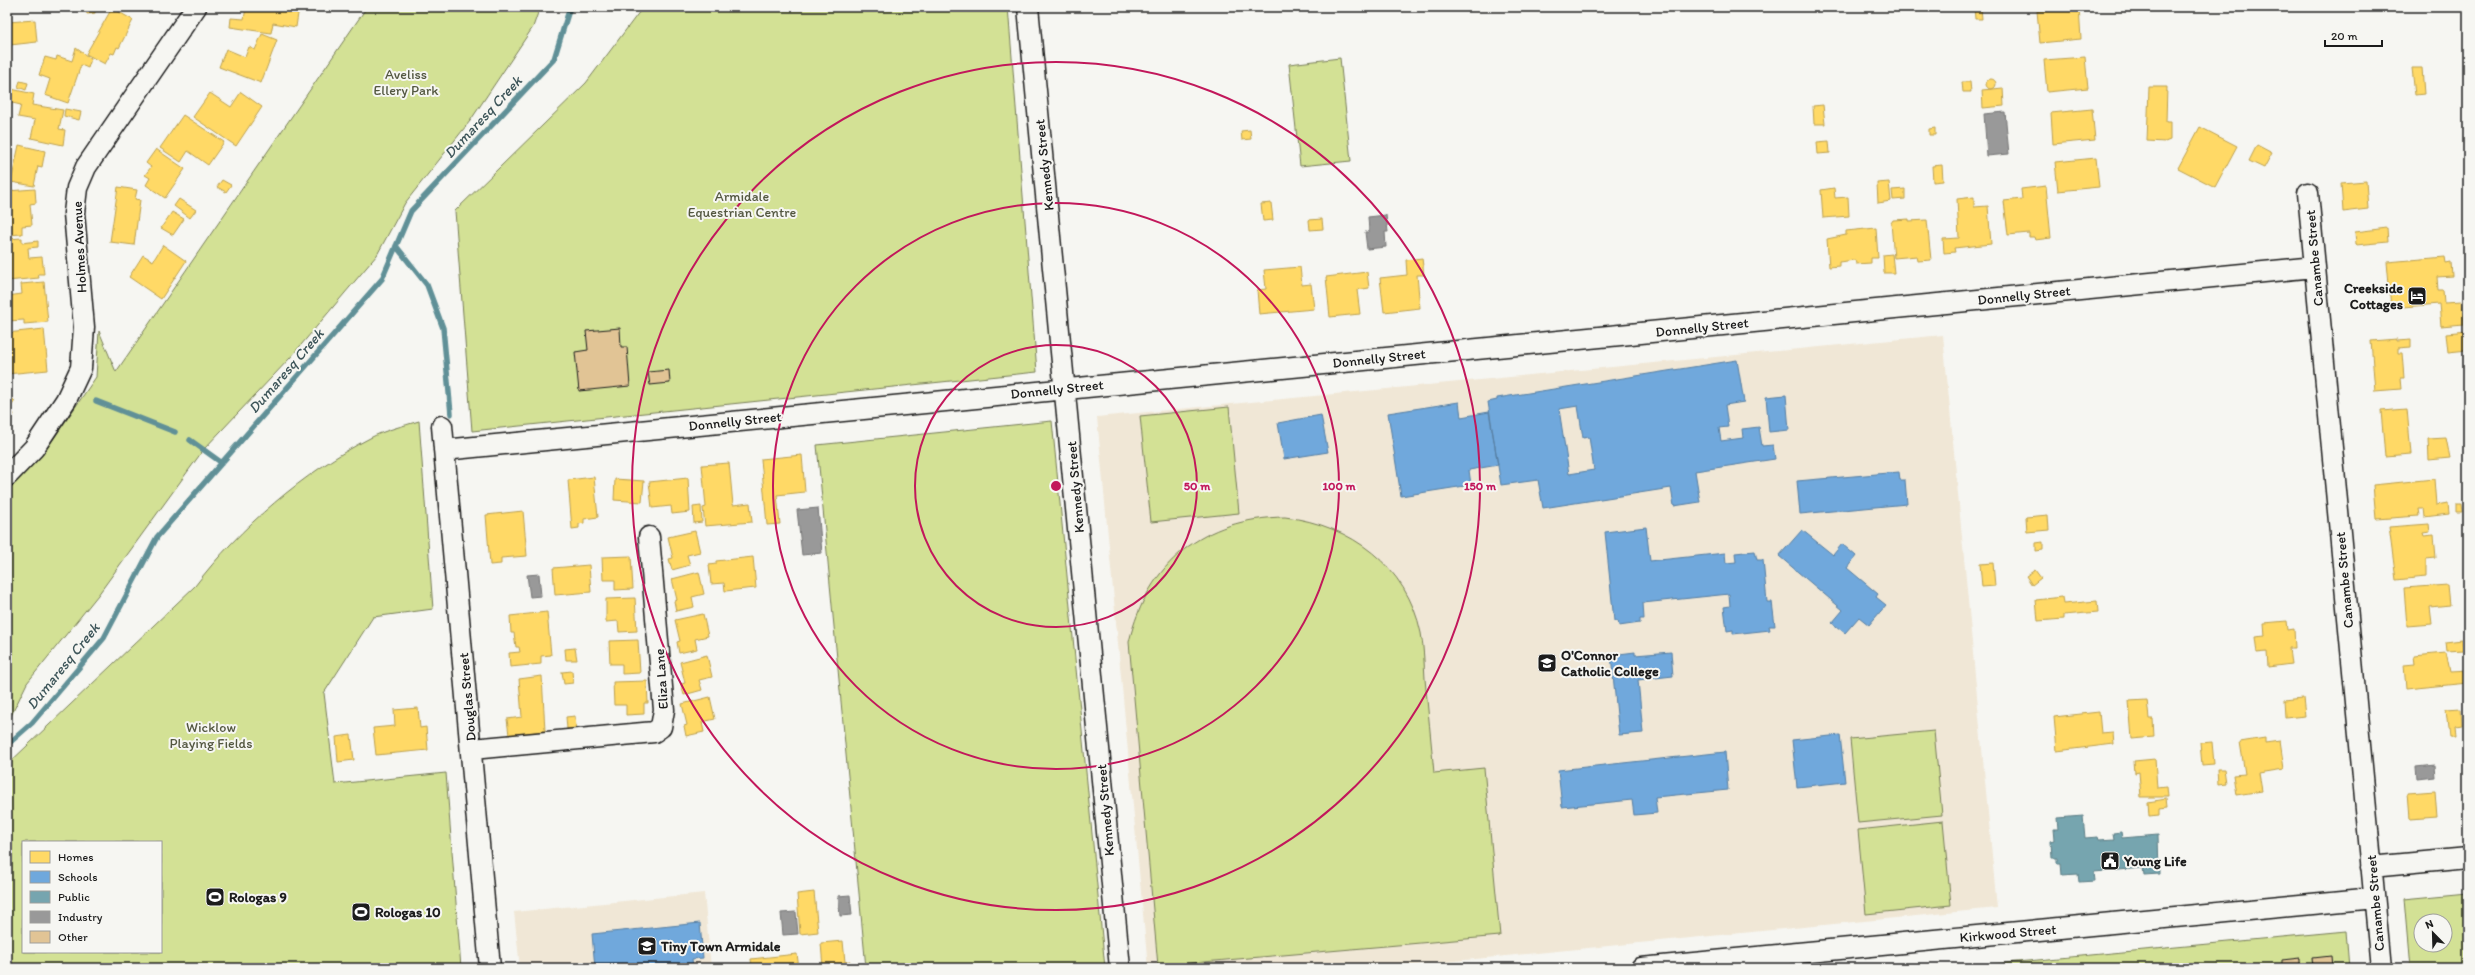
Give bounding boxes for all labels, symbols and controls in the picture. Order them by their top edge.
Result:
scale bar [2325,22,2382,48]
text: 20 m [2331,29,2358,43]
park label: Aveliss Ellery Park [373,66,439,99]
water label: Dumaresq Creek [440,71,527,162]
street label: Kennedy Street [1031,118,1058,212]
park label: Armidale Equestrian Centre [688,188,797,221]
street label: Holmes Avenue [69,200,90,293]
street label: Canambe Street [2302,209,2327,307]
place label: Creekside Cottages [2344,280,2403,313]
street label: Donnelly Street [1977,282,2071,309]
hotel icon: Creekside Cottages [2406,285,2428,307]
street label: Donnelly Street [1655,314,1749,341]
water label: Dumaresq Creek [244,324,328,417]
street label: Donnelly Street [1332,345,1426,372]
street label: Donnelly Street [1010,376,1104,403]
street label: Donnelly Street [688,408,782,435]
street label: Kennedy Street [1063,440,1088,534]
centre of rings [1049,479,1063,493]
text: 50 m [1184,479,1211,493]
text: 100 m [1322,479,1356,493]
text: 150 m [1464,479,1497,493]
street label: Canambe Street [2332,531,2357,629]
water label: Dumaresq Creek [23,618,104,713]
place label: O'Connor Catholic College [1561,647,1659,680]
street label: Eliza Lane [651,648,672,710]
street label: Douglas Street [455,652,480,742]
school or university icon: O'Connor Catholic College [1536,652,1558,674]
park label: Wicklow Playing Fields [170,719,252,752]
street label: Kennedy Street [1093,763,1118,857]
legend [22,841,162,953]
text: Homes [58,850,94,864]
public building icon: Young Life [2099,850,2121,872]
place label: Young Life [2123,853,2187,870]
street label: Canambe Street [2363,854,2388,952]
text: Schools [58,870,97,884]
sports icon: Rologas 9 [204,886,226,908]
place label: Rologas 9 [229,889,287,906]
text: Public [58,890,90,904]
sports icon: Rologas 10 [350,901,372,923]
place label: Rologas 10 [375,904,441,921]
text: Industry [58,910,103,924]
north arrow [2413,913,2453,953]
text: N [2423,917,2435,932]
street label: Kirkwood Street [1959,921,2057,946]
text: Other [58,930,88,944]
school or university icon: Tiny Town Armidale [636,935,658,957]
place label: Tiny Town Armidale [660,938,781,955]

